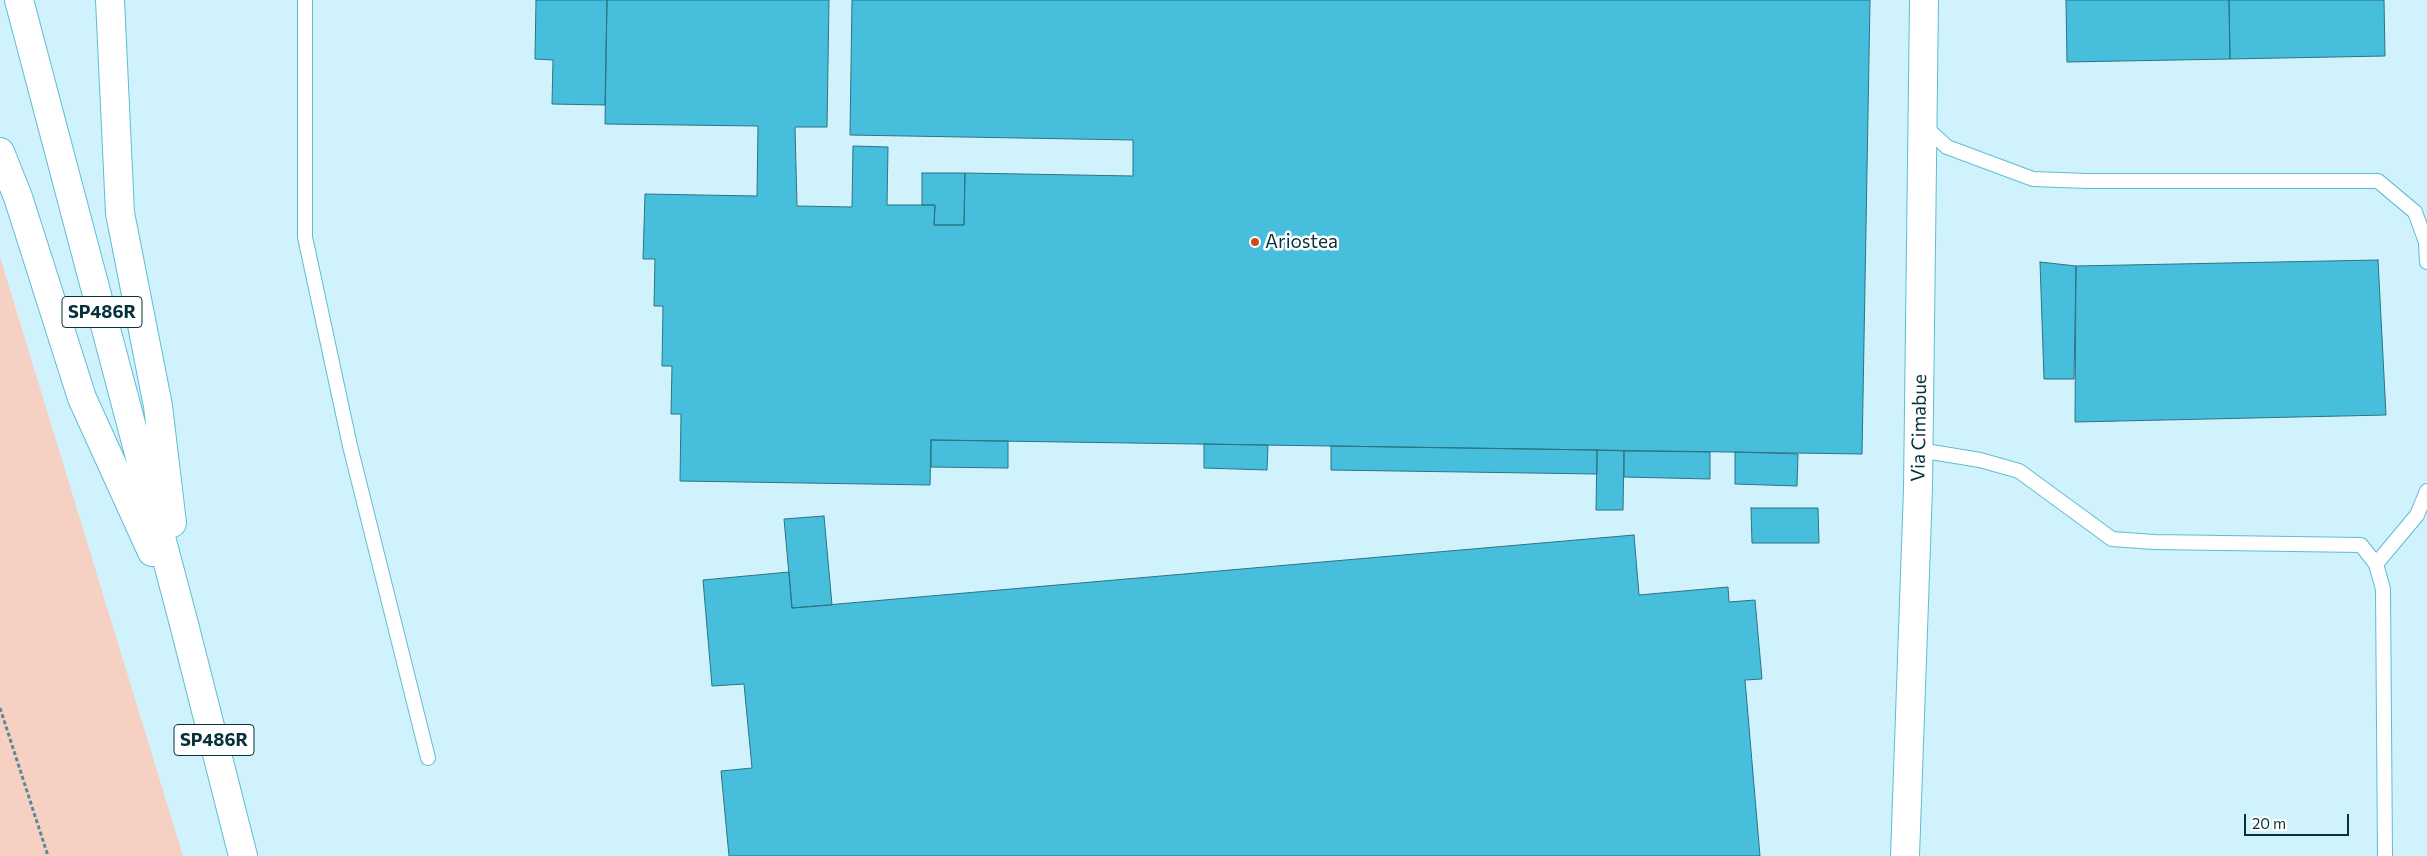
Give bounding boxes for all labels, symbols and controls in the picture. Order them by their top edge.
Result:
place label: Ariostea [1265,231,1338,253]
marker: Ariostea [1249,236,1261,248]
road number: SP486R [62,296,142,328]
street label: Via Cimabue [1907,374,1931,482]
road number: SP486R [174,724,254,756]
scale bar [2247,804,2352,836]
text: 20 m [2252,814,2286,832]

